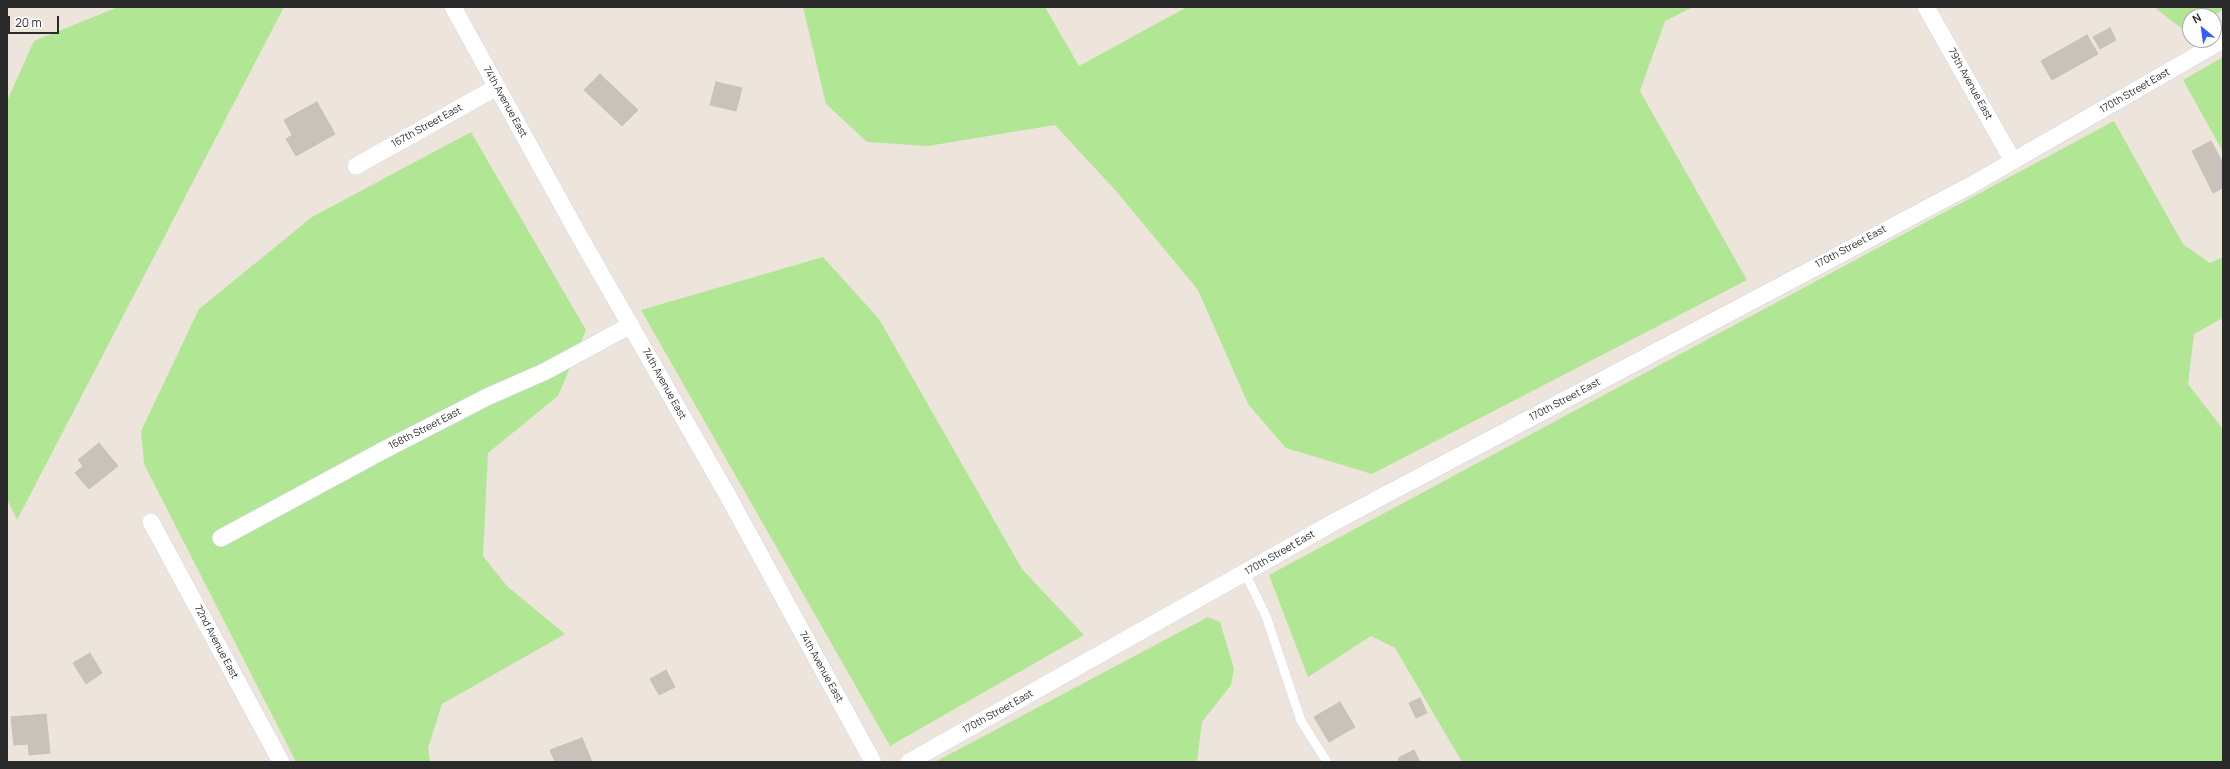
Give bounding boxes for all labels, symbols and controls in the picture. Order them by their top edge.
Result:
scale bar [10,8,61,34]
north arrow [2182,8,2222,48]
text: N [2189,9,2204,26]
text: 20 m [15,14,42,31]
street label: 79th Avenue East [1945,46,1995,122]
street label: 74th Avenue East [481,64,529,140]
street label: 170th Street East [2098,66,2172,116]
street label: 167th Street East [390,102,464,150]
street label: 170th Street East [1813,223,1889,271]
street label: 74th Avenue East [640,346,688,422]
street label: 170th Street East [1527,376,1603,424]
street label: 168th Street East [387,406,463,452]
street label: 170th Street East [1243,528,1317,578]
street label: 72nd Avenue East [192,603,240,681]
street label: 74th Avenue East [797,629,845,705]
street label: 170th Street East [961,688,1035,736]

